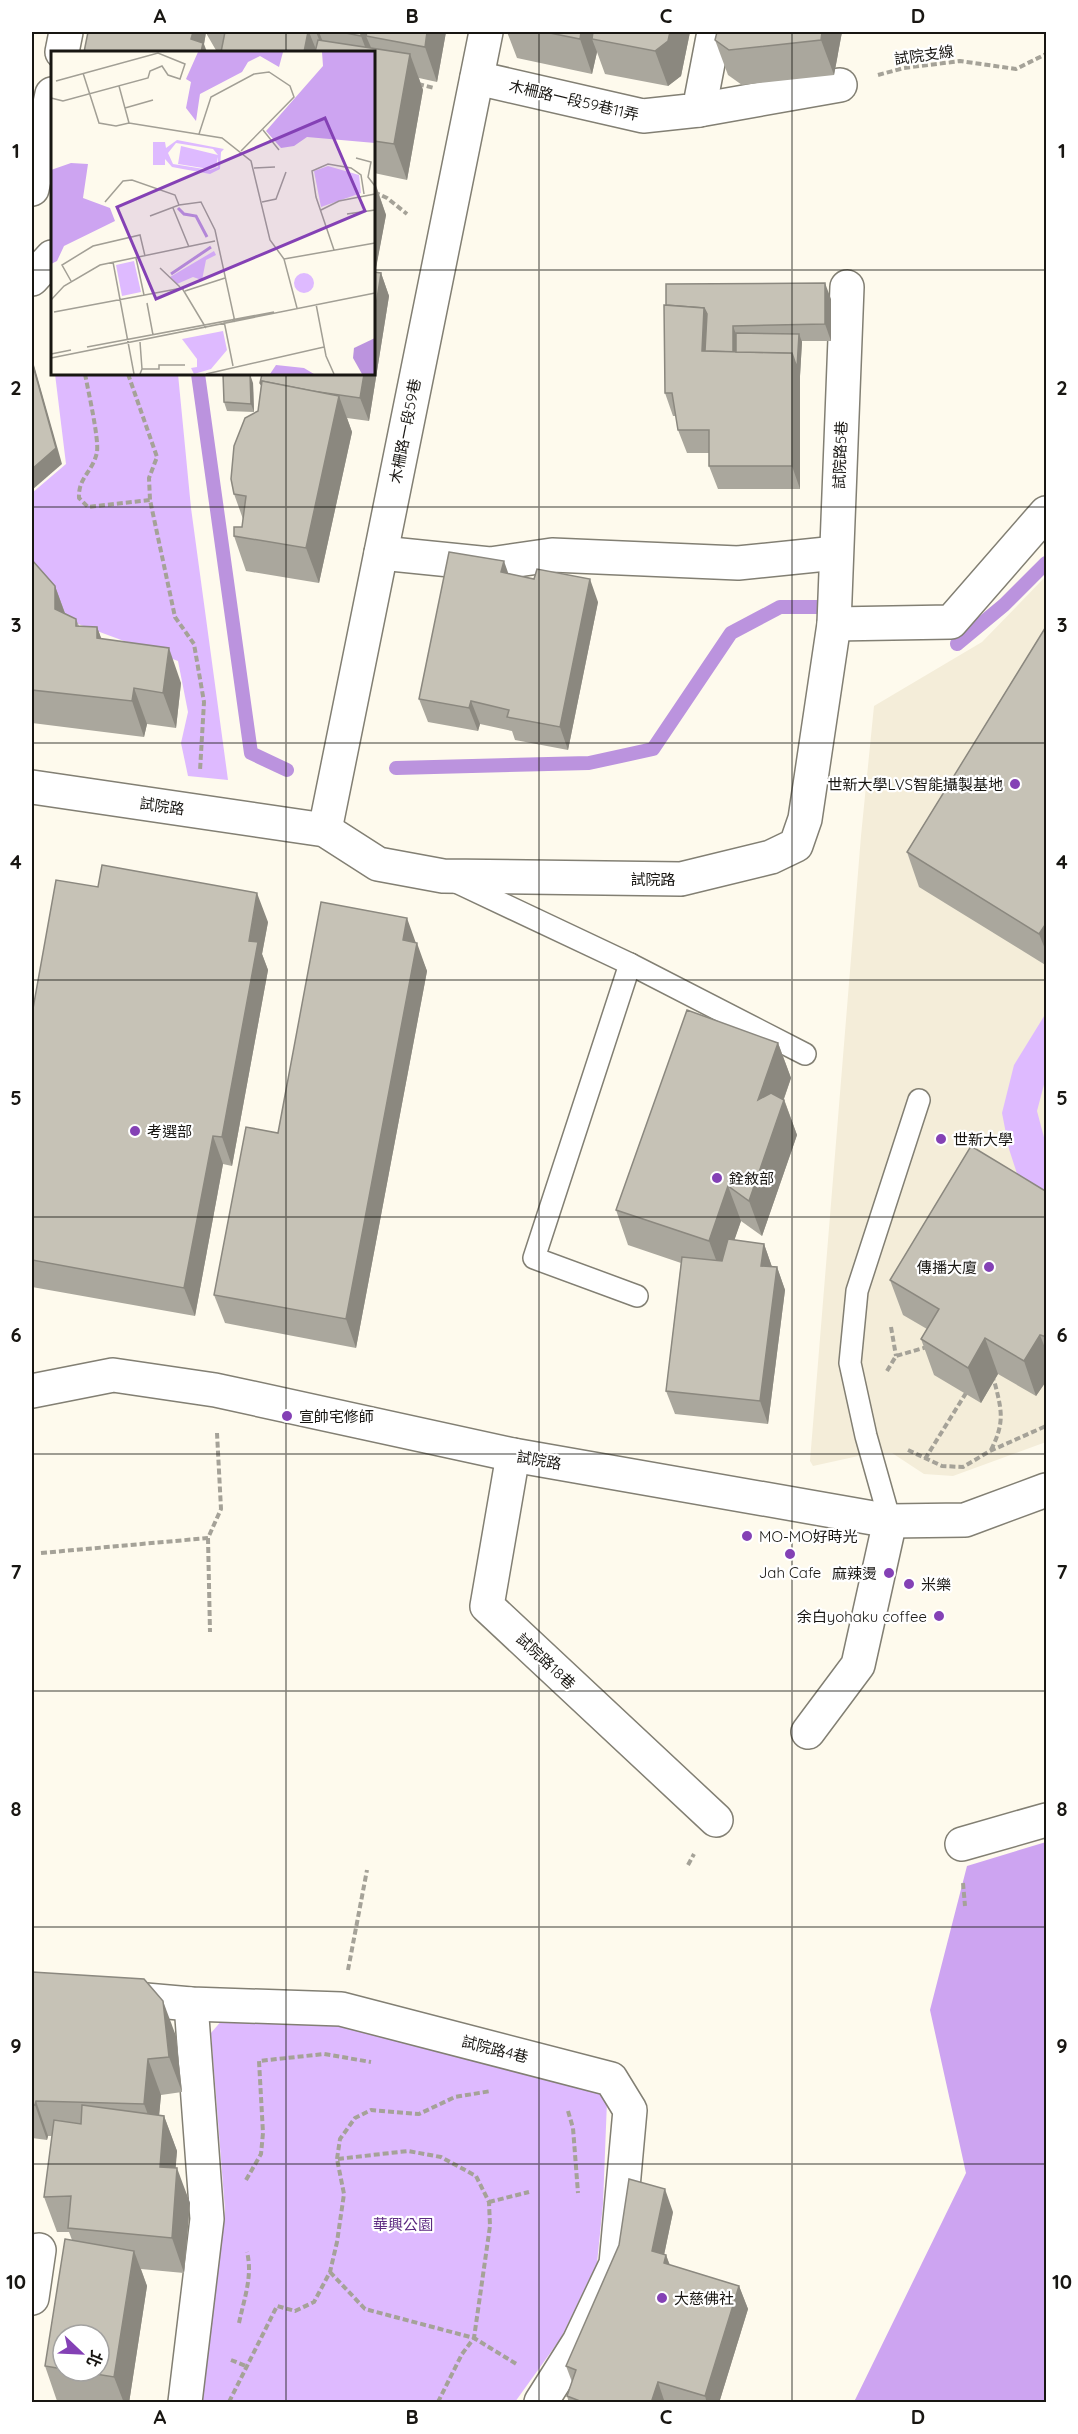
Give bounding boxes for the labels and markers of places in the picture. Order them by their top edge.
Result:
place label: 世新大學LVS智能攝製基地 [828,775,1003,794]
marker: 世新大學LVS智能攝製基地 [1008,777,1022,791]
place label: 考選部 [147,1122,192,1141]
marker: 考選部 [128,1124,142,1138]
place label: 世新大學 [953,1130,1013,1149]
marker: 世新大學 [934,1132,948,1146]
place label: 銓敘部 [729,1169,774,1188]
marker: 銓敘部 [710,1171,724,1185]
place label: 傳播大廈 [917,1258,977,1277]
marker: 傳播大廈 [982,1260,996,1274]
place label: 宣帥宅修師 [299,1407,374,1426]
marker: 宣帥宅修師 [280,1409,294,1423]
place label: MO-MO好時光 [759,1527,858,1546]
marker: MO-MO好時光 [740,1529,754,1543]
marker: Jah Cafe [783,1547,797,1561]
place label: Jah Cafe [759,1563,821,1582]
place label: 麻辣燙 [832,1564,877,1583]
marker: 麻辣燙 [882,1566,896,1580]
place label: 米樂 [921,1575,951,1594]
marker: 米樂 [902,1577,916,1591]
place label: 余白yohaku coffee [797,1607,927,1626]
marker: 余白yohaku coffee [932,1609,946,1623]
place label: 大慈佛社 [674,2289,734,2308]
marker: 大慈佛社 [655,2291,669,2305]

